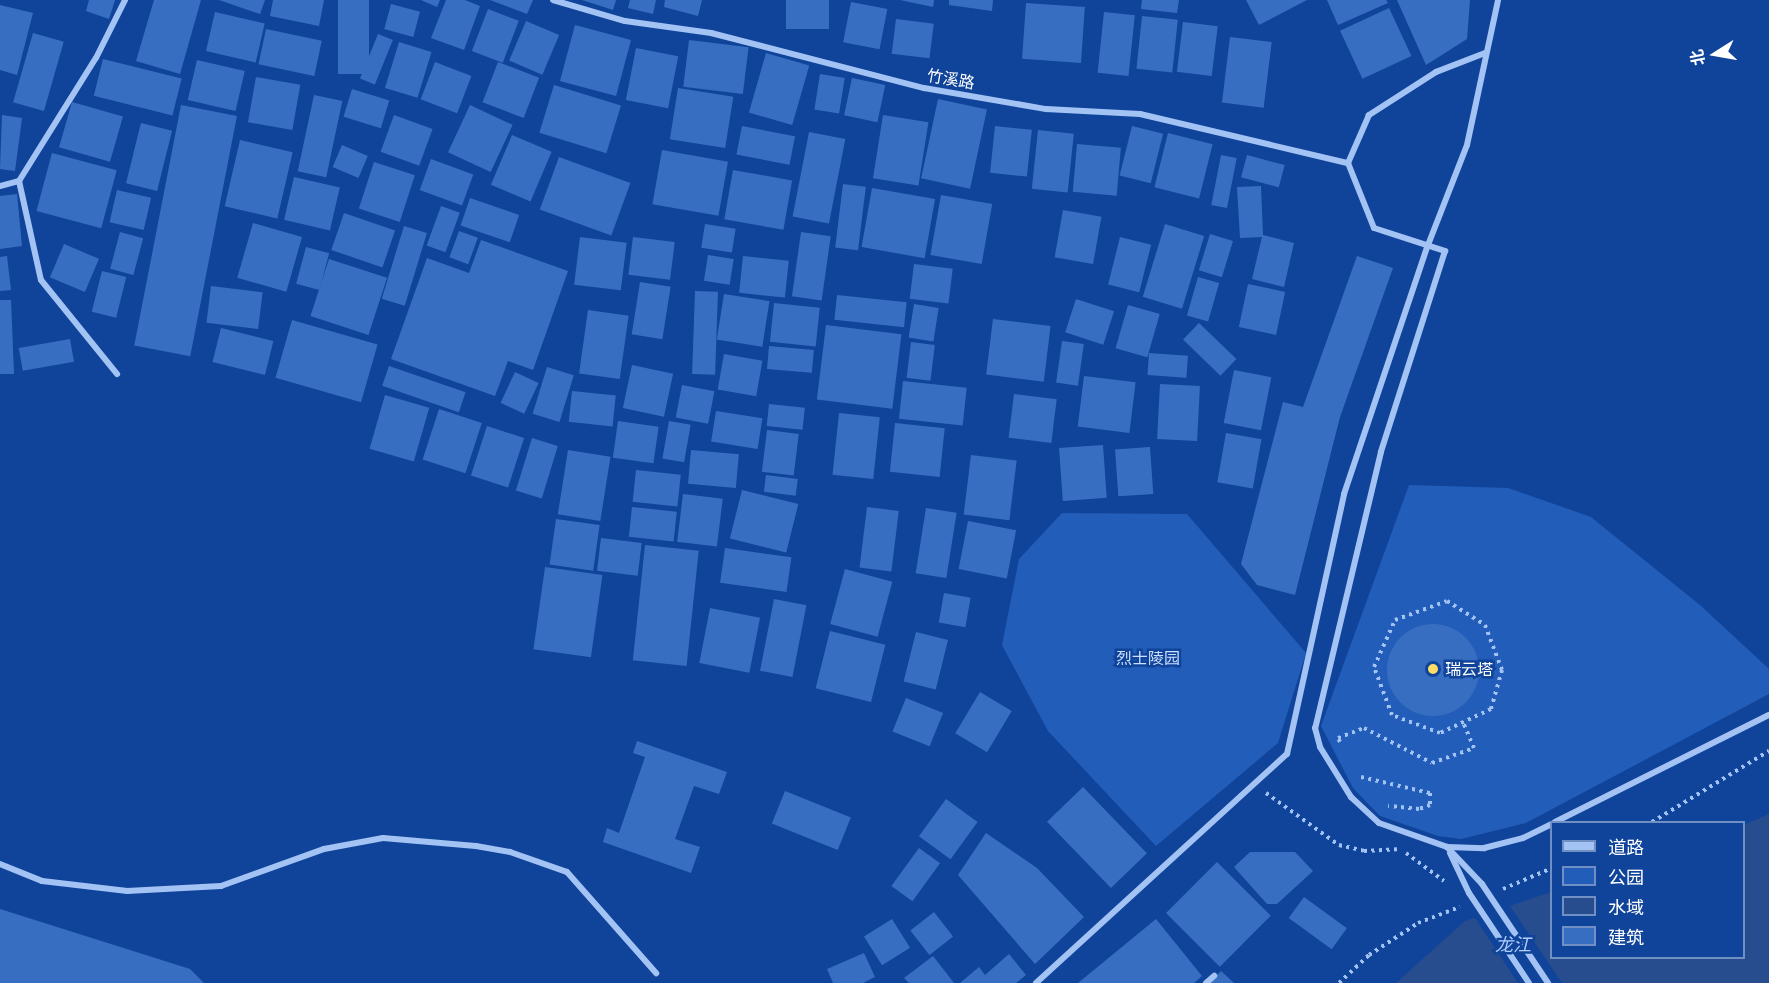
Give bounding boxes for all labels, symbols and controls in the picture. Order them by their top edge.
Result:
north arrow [1685,24,1745,84]
text: 北 [1686,48,1708,67]
street label: 竹溪路 [926,65,976,93]
park label: 烈士陵园 [1116,648,1180,668]
place label: 瑞云塔 [1445,659,1493,679]
marker: 瑞云塔 [1426,662,1440,676]
legend [1550,821,1745,959]
text: 道路 [1608,836,1644,858]
text: 公园 [1608,866,1644,888]
text: 水域 [1608,896,1644,918]
text: 建筑 [1608,926,1644,948]
water label: 龙江 [1495,933,1531,955]

